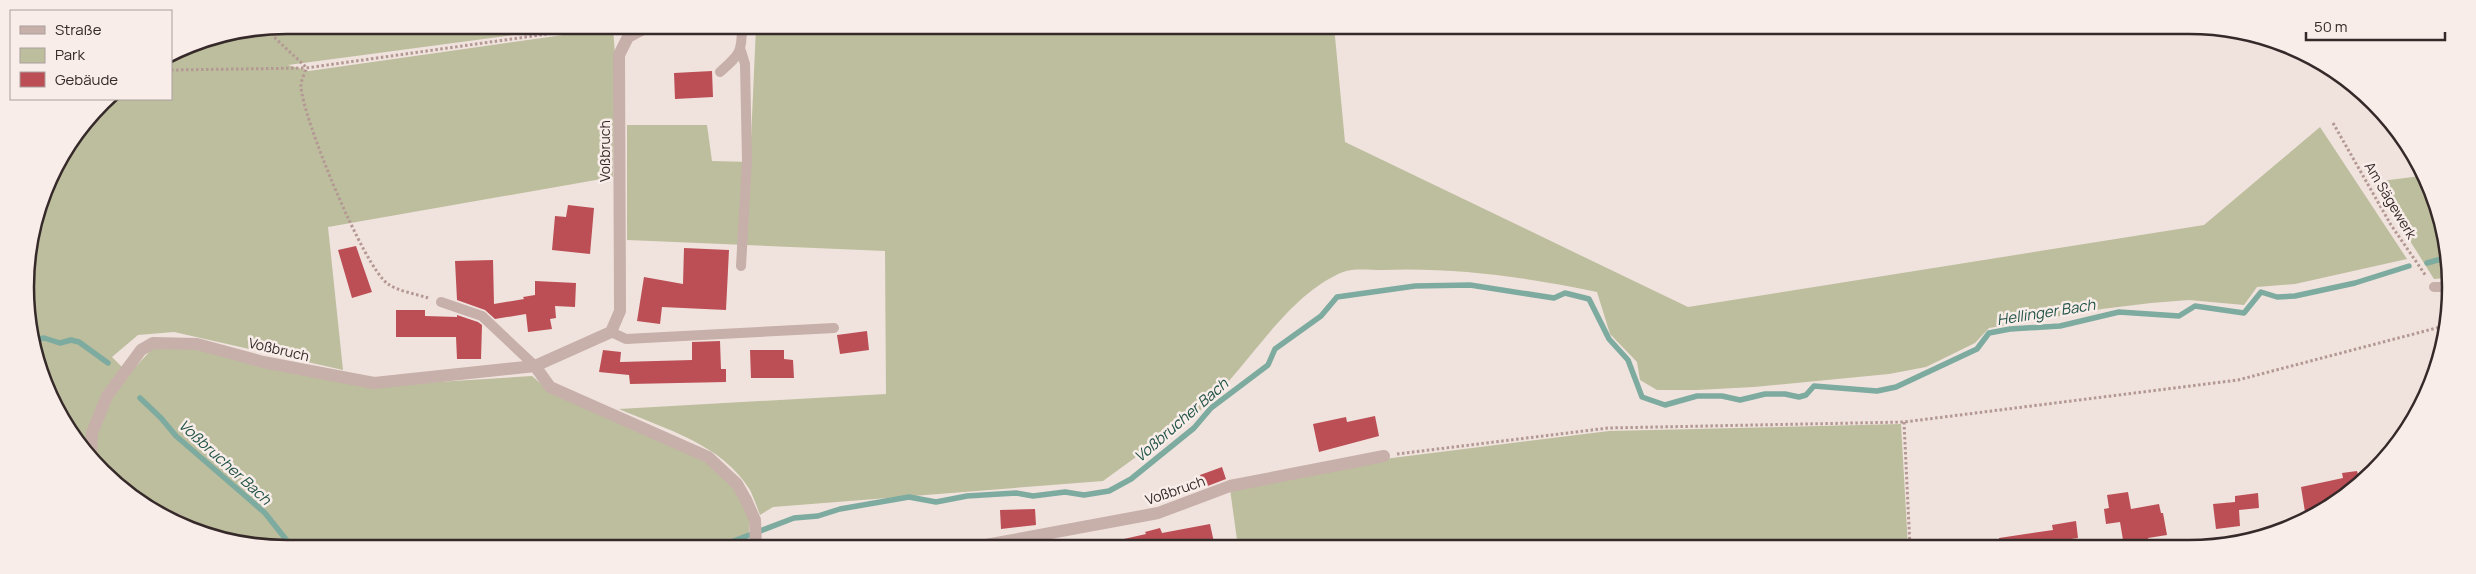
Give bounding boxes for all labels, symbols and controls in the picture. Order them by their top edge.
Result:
legend [10,10,172,100]
scale bar [2306,10,2445,42]
text: 50 m [2314,16,2348,37]
text: Straße [55,19,102,40]
text: Park [55,44,85,65]
text: Gebäude [55,69,118,90]
street label: Voßbruch [595,120,614,182]
street label: Am Sägewerk [2361,158,2422,243]
water label: Hellinger Bach [1995,294,2098,330]
street label: Voßbruch [247,333,311,365]
water label: Voßbrucher Bach [1130,373,1233,467]
water label: Voßbrucher Bach [174,415,277,510]
street label: Voßbruch [1143,471,1207,509]

